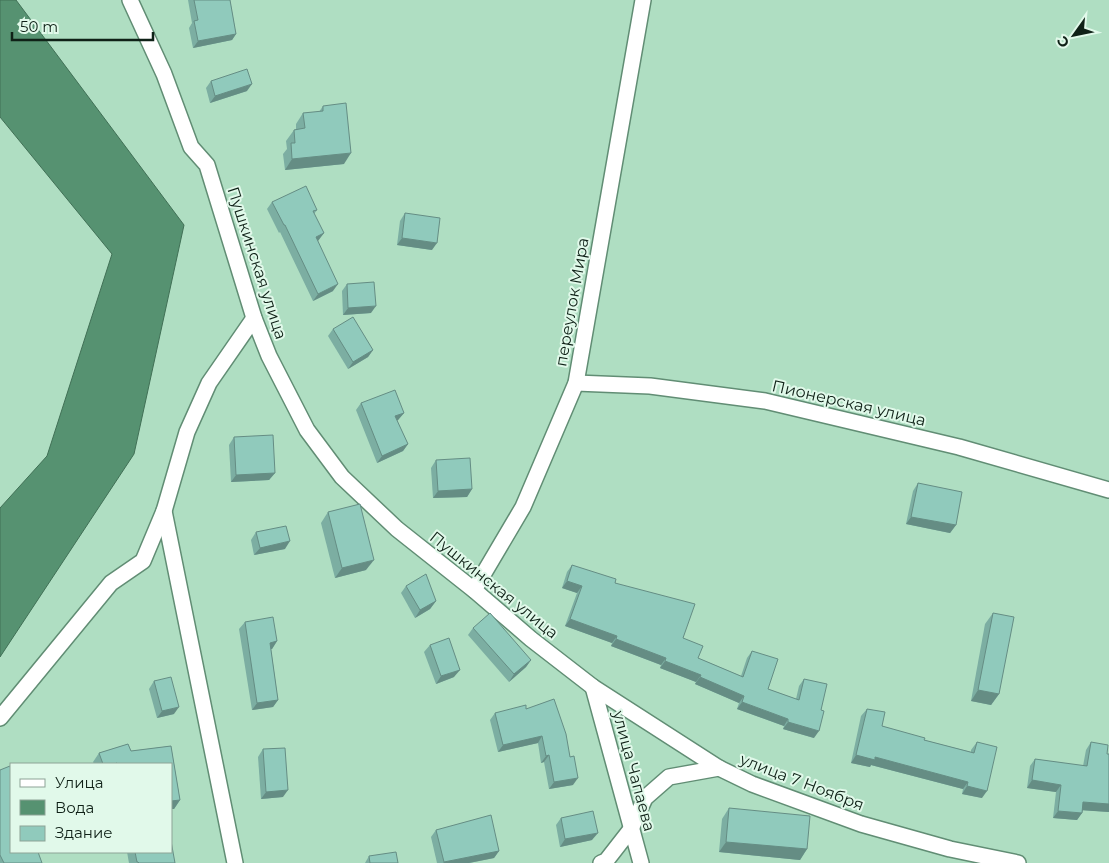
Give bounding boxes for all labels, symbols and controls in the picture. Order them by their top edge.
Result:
scale bar [12,10,154,42]
north arrow [1049,10,1099,60]
text: 50 m [20,17,58,36]
text: С [1053,33,1073,51]
street label: Пушкинская улица [223,184,291,342]
street label: переулок Мира [551,236,593,368]
street label: Пионерская улица [770,376,928,430]
street label: Пушкинская улица [426,527,562,643]
street label: улица Чапаева [609,708,659,833]
street label: улица 7 Ноября [736,749,867,814]
legend [10,763,172,853]
text: Улица [55,773,103,792]
text: Вода [55,798,94,817]
text: Здание [55,823,113,842]

